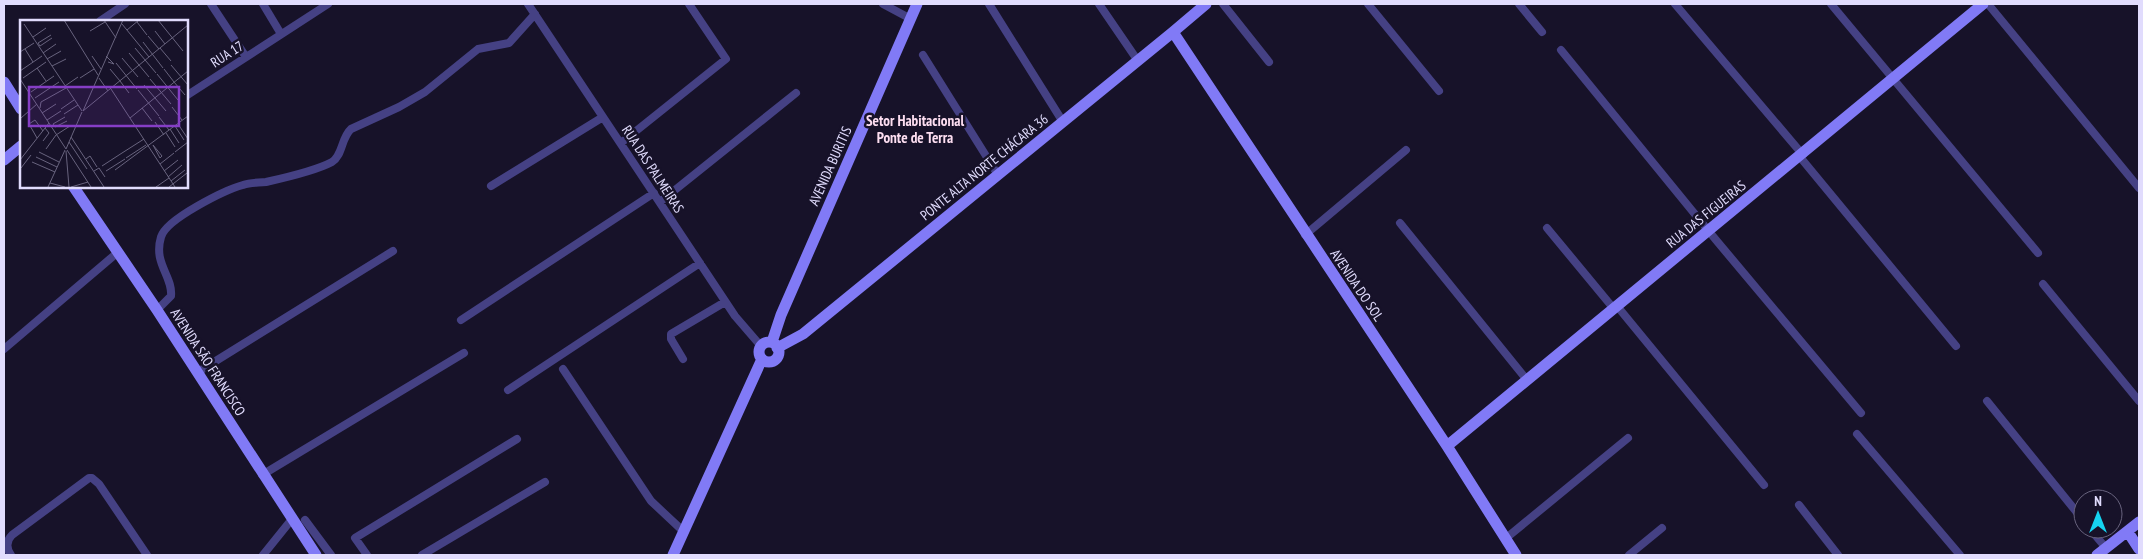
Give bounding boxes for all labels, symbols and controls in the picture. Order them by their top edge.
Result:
inset map [20,20,188,188]
street label: RUA 17 [207,37,247,71]
street label: PONTE ALTA NORTE CHÁCARA 36 [916,110,1052,224]
district label: Setor Habitacional Ponte de Terra [866,111,964,147]
street label: RUA DAS PALMEIRAS [618,122,688,216]
street label: AVENIDA BURITIS [805,124,855,208]
street label: RUA DAS FIGUEIRAS [1663,176,1749,252]
street label: AVENIDA DO SOL [1326,246,1388,325]
street label: AVENIDA SÃO FRANCISCO [167,305,250,419]
north arrow [2073,489,2123,539]
text: N [2094,492,2102,510]

